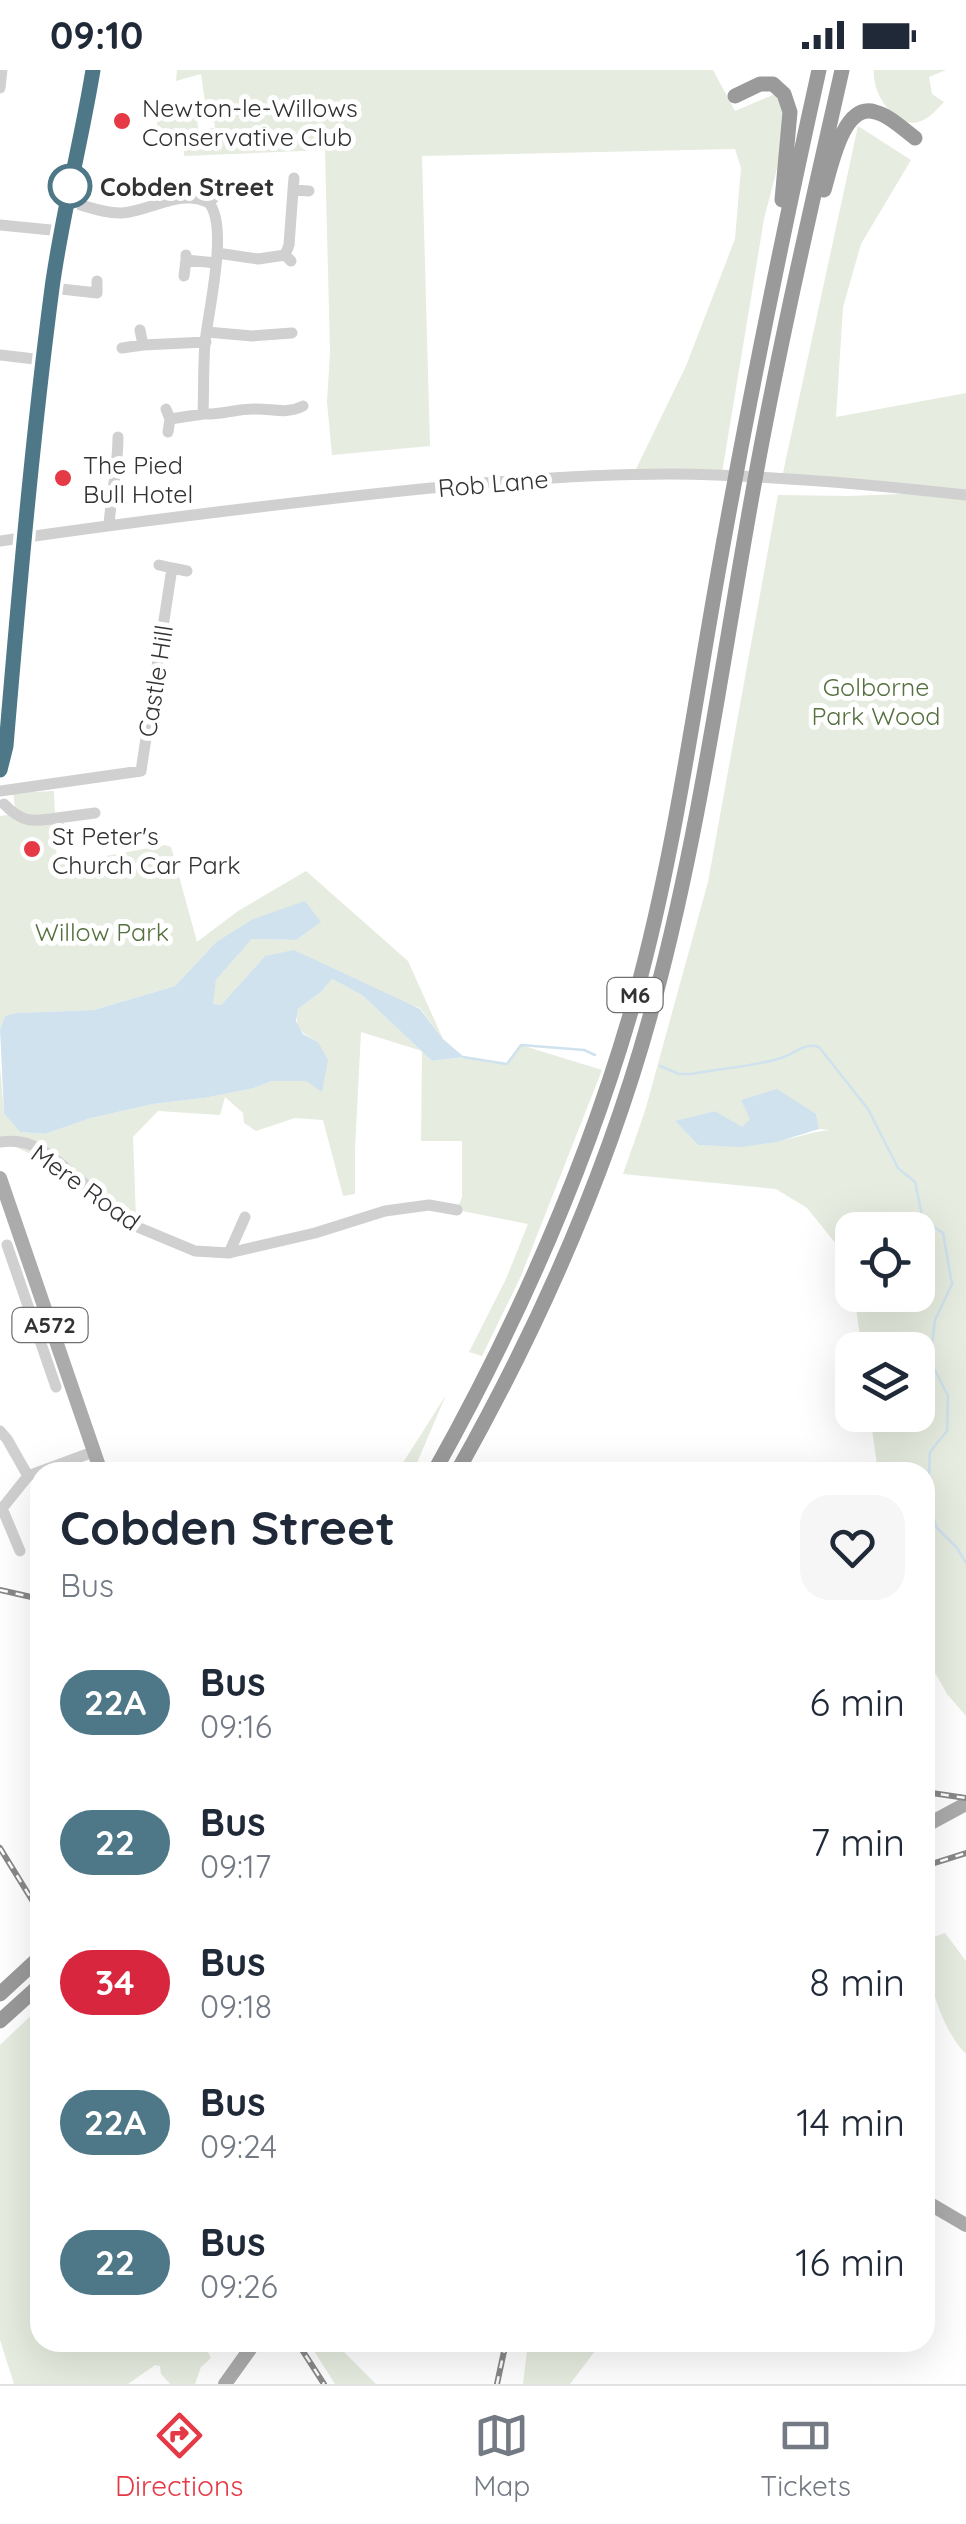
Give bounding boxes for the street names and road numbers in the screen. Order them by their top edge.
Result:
street label: Rob Lane [436,463,550,503]
street label: Castle Hill [131,623,179,739]
road number: M6 [608,978,662,1012]
street label: Mere Road [26,1137,146,1237]
road number: A572 [12,1308,88,1342]

